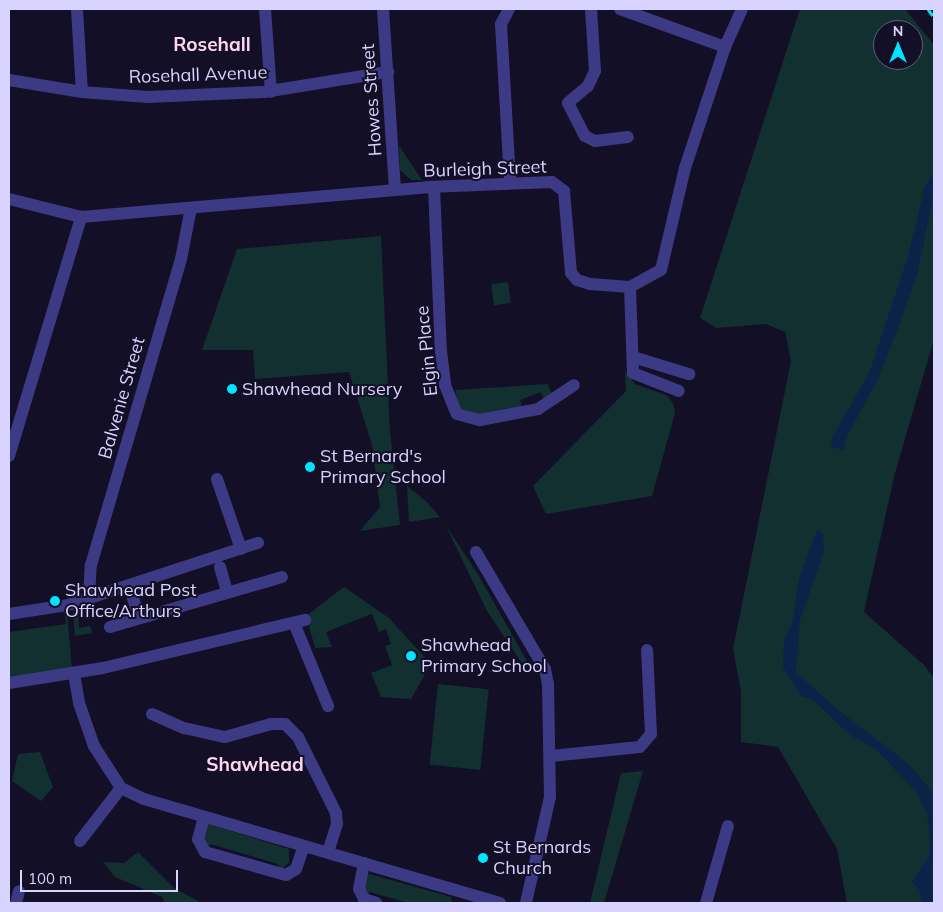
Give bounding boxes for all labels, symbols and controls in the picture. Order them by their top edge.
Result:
north arrow [873,20,923,70]
text: N [893,22,903,40]
district label: Rosehall [173,34,251,56]
street label: Howes Street [357,43,387,157]
street label: Rosehall Avenue [128,62,268,88]
street label: Burleigh Street [423,156,547,182]
street label: Elgin Place [412,305,442,397]
street label: Balvenie Street [94,335,150,461]
place label: Shawhead Nursery [242,378,402,400]
marker: Shawhead Nursery [226,383,238,395]
place label: St Bernard's Primary School [320,446,446,488]
marker: St Bernard's Primary School [304,461,316,473]
place label: Shawhead Post Office/Arthurs [65,580,196,622]
marker: Shawhead Post Office/Arthurs [49,595,61,607]
place label: Shawhead Primary School [421,635,547,678]
marker: Shawhead Primary School [405,650,417,662]
district label: Shawhead [206,754,304,776]
place label: St Bernards Church [493,837,591,880]
marker: St Bernards Church [477,852,489,864]
scale bar [22,860,180,892]
text: 100 m [28,869,72,888]

